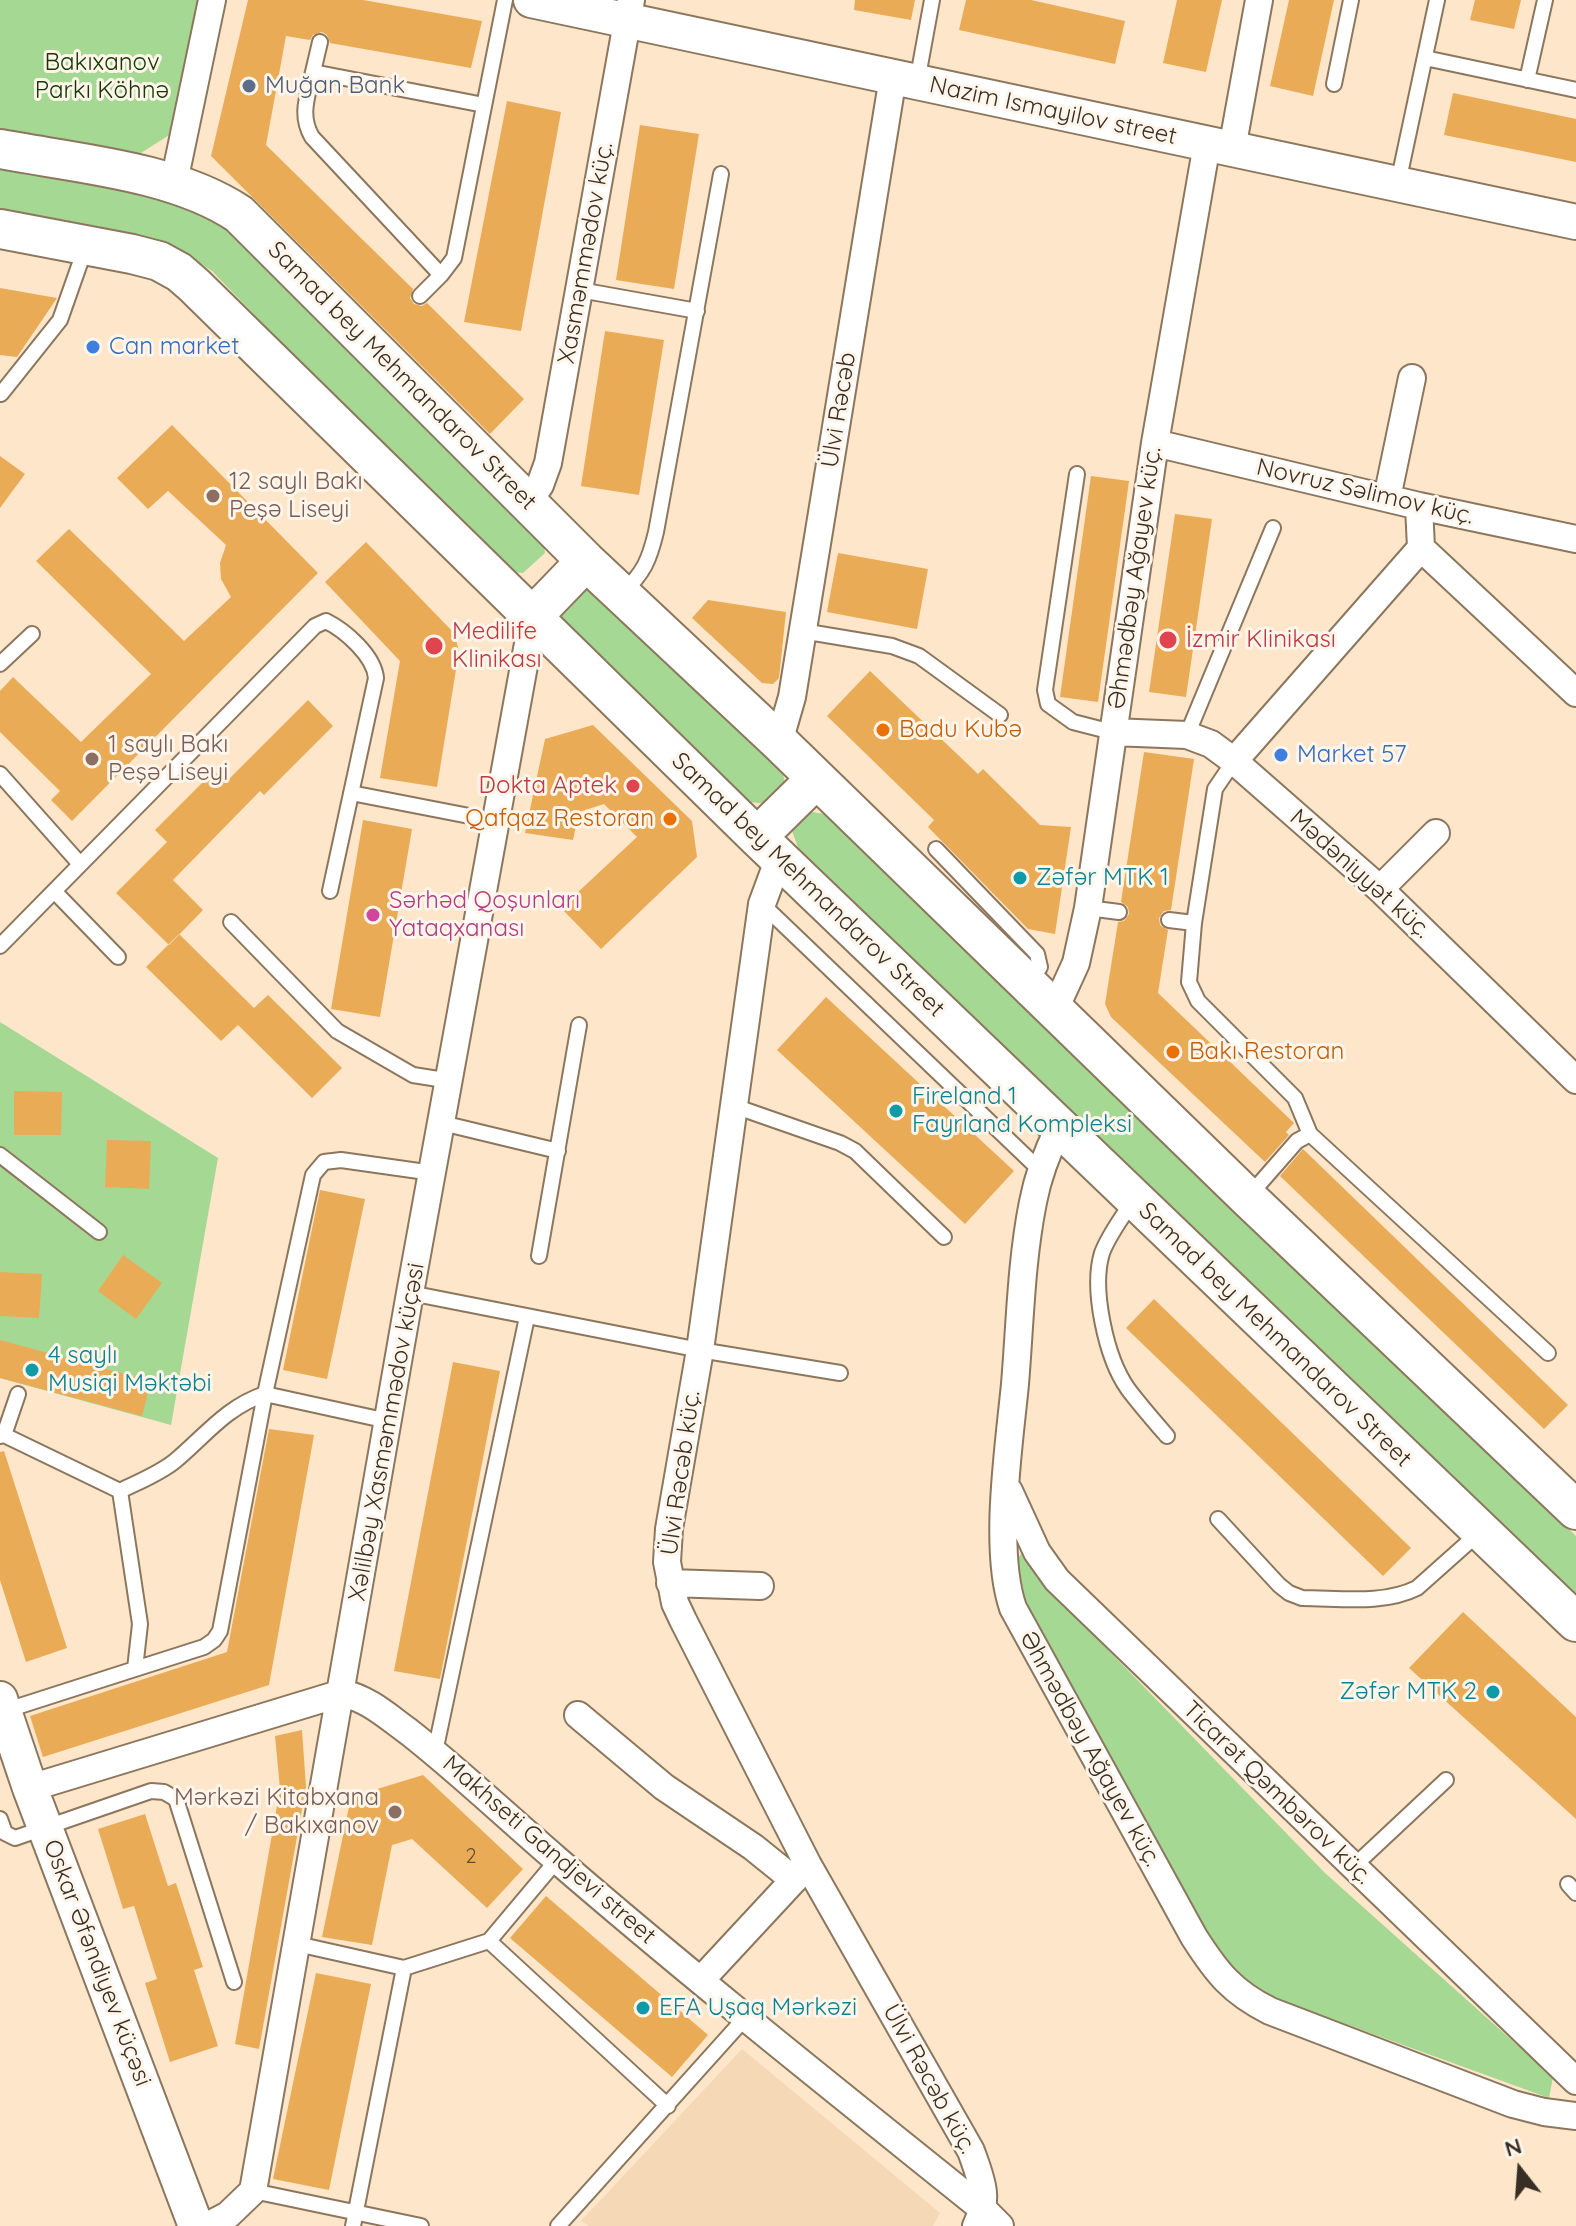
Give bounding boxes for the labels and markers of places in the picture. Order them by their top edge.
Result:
place label: Muğan Bank [265,72,405,100]
marker: Muğan Bank [240,77,258,95]
place label: Can market [109,333,239,361]
marker: Can market [84,338,102,356]
place label: 12 saylı Bakı Peşə Liseyi [229,468,363,524]
marker: 12 saylı Bakı Peşə Liseyi [204,487,222,505]
place label: Medilife Klinikası [452,618,542,674]
place label: İzmir Klinikası [1186,626,1336,654]
marker: İzmir Klinikası [1157,629,1179,651]
marker: Medilife Klinikası [423,635,445,657]
place label: Badu Kubə [899,716,1022,744]
marker: Badu Kubə [874,721,892,739]
place label: 1 saylı Bakı Peşə Liseyi [108,731,228,787]
place label: Market 57 [1297,741,1407,769]
marker: Market 57 [1272,746,1290,764]
marker: 1 saylı Bakı Peşə Liseyi [83,750,101,768]
place label: Dokta Aptek [478,772,617,800]
marker: Dokta Aptek [624,777,642,795]
place label: Qafqaz Restoran [465,805,654,833]
marker: Qafqaz Restoran [661,810,679,828]
place label: Zəfər MTK 1 [1036,864,1169,892]
marker: Zəfər MTK 1 [1011,869,1029,887]
place label: Sərhəd Qoşunları Yataqxanası [389,887,580,943]
marker: Sərhəd Qoşunları Yataqxanası [364,906,382,924]
place label: Bakı Restoran [1189,1038,1344,1066]
marker: Bakı Restoran [1164,1043,1182,1061]
place label: Fireland 1 Fayrland Kompleksi [912,1083,1132,1139]
marker: Fireland 1 Fayrland Kompleksi [887,1102,905,1120]
place label: 4 saylı Musiqi Məktəbi [48,1342,212,1398]
marker: 4 saylı Musiqi Məktəbi [23,1361,41,1379]
place label: Zəfər MTK 2 [1340,1678,1477,1706]
marker: Zəfər MTK 2 [1484,1683,1502,1701]
place label: Mərkəzi Kitabxana / Bakıxanov [174,1784,379,1840]
marker: Mərkəzi Kitabxana / Bakıxanov [386,1803,404,1821]
place label: EFA Uşaq Mərkəzi [659,1994,857,2022]
marker: EFA Uşaq Mərkəzi [634,1999,652,2017]

